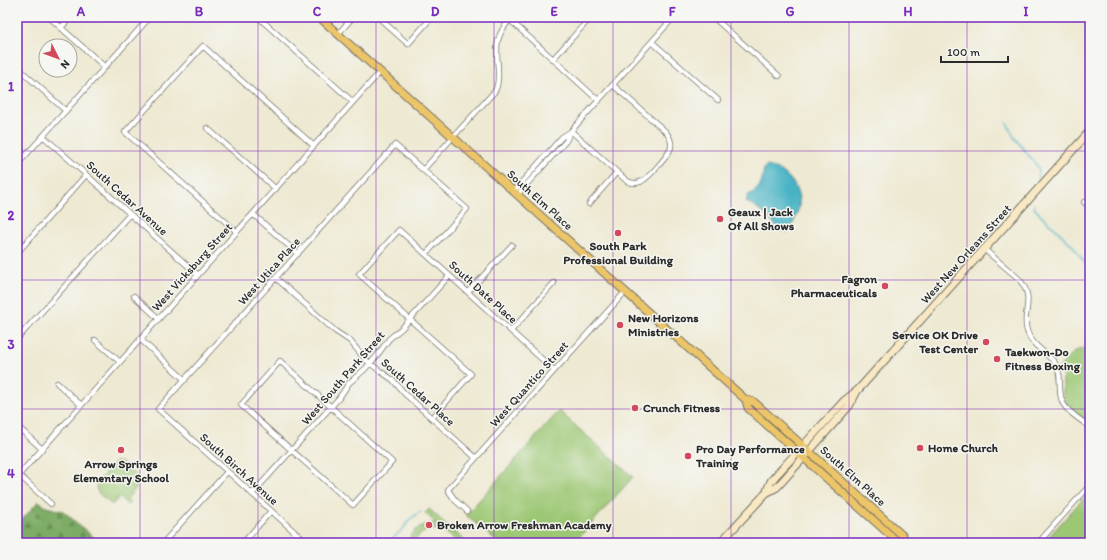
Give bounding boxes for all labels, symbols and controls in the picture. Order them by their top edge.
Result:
text: A [76,4,86,19]
text: B [195,4,204,19]
text: C [313,4,322,19]
text: D [431,4,440,19]
text: E [550,4,558,19]
text: F [669,4,676,19]
text: G [786,4,795,19]
text: H [904,4,913,19]
text: I [1024,4,1029,19]
north arrow [38,38,78,78]
scale bar [941,38,1008,64]
text: 100 m [947,45,980,59]
text: N [58,57,72,71]
text: 1 [8,79,14,94]
street label: South Cedar Avenue [83,158,171,238]
street label: South Elm Place [504,167,576,233]
street label: West New Orleans Street [918,201,1015,306]
place label: Geaux | Jack Of All Shows [728,205,795,233]
text: 2 [8,208,15,223]
marker: Geaux | Jack Of All Shows [715,214,725,224]
street label: West Vicksburg Street [149,220,236,314]
marker: South Park Professional Building [613,228,623,238]
street label: West Utica Place [235,234,303,308]
place label: South Park Professional Building [563,239,674,268]
street label: South Date Place [446,258,520,326]
place label: Fagron Pharmaceuticals [791,272,878,300]
marker: Fagron Pharmaceuticals [880,281,890,291]
place label: New Horizons Ministries [628,311,699,339]
marker: New Horizons Ministries [615,320,625,330]
street label: West South Park Street [298,328,388,428]
place label: Service OK Drive Test Center [892,328,978,356]
text: 3 [7,337,15,352]
marker: Service OK Drive Test Center [981,337,991,347]
street label: West Quantico Street [487,338,571,430]
place label: Taekwon-Do Fitness Boxing [1004,345,1081,374]
marker: Taekwon-Do Fitness Boxing [992,354,1002,364]
street label: South Cedar Place [378,355,458,429]
place label: Crunch Fitness [643,401,721,415]
marker: Crunch Fitness [630,403,640,413]
street label: South Birch Avenue [197,430,281,508]
place label: Home Church [928,441,999,455]
place label: Pro Day Performance Training [695,442,805,471]
street label: South Elm Place [817,443,889,509]
marker: Home Church [915,443,925,453]
marker: Arrow Springs Elementary School [116,445,126,455]
marker: Pro Day Performance Training [683,451,693,461]
place label: Arrow Springs Elementary School [73,457,169,486]
text: 4 [7,466,15,481]
place label: Broken Arrow Freshman Academy [437,518,612,533]
marker: Broken Arrow Freshman Academy [424,520,434,530]

